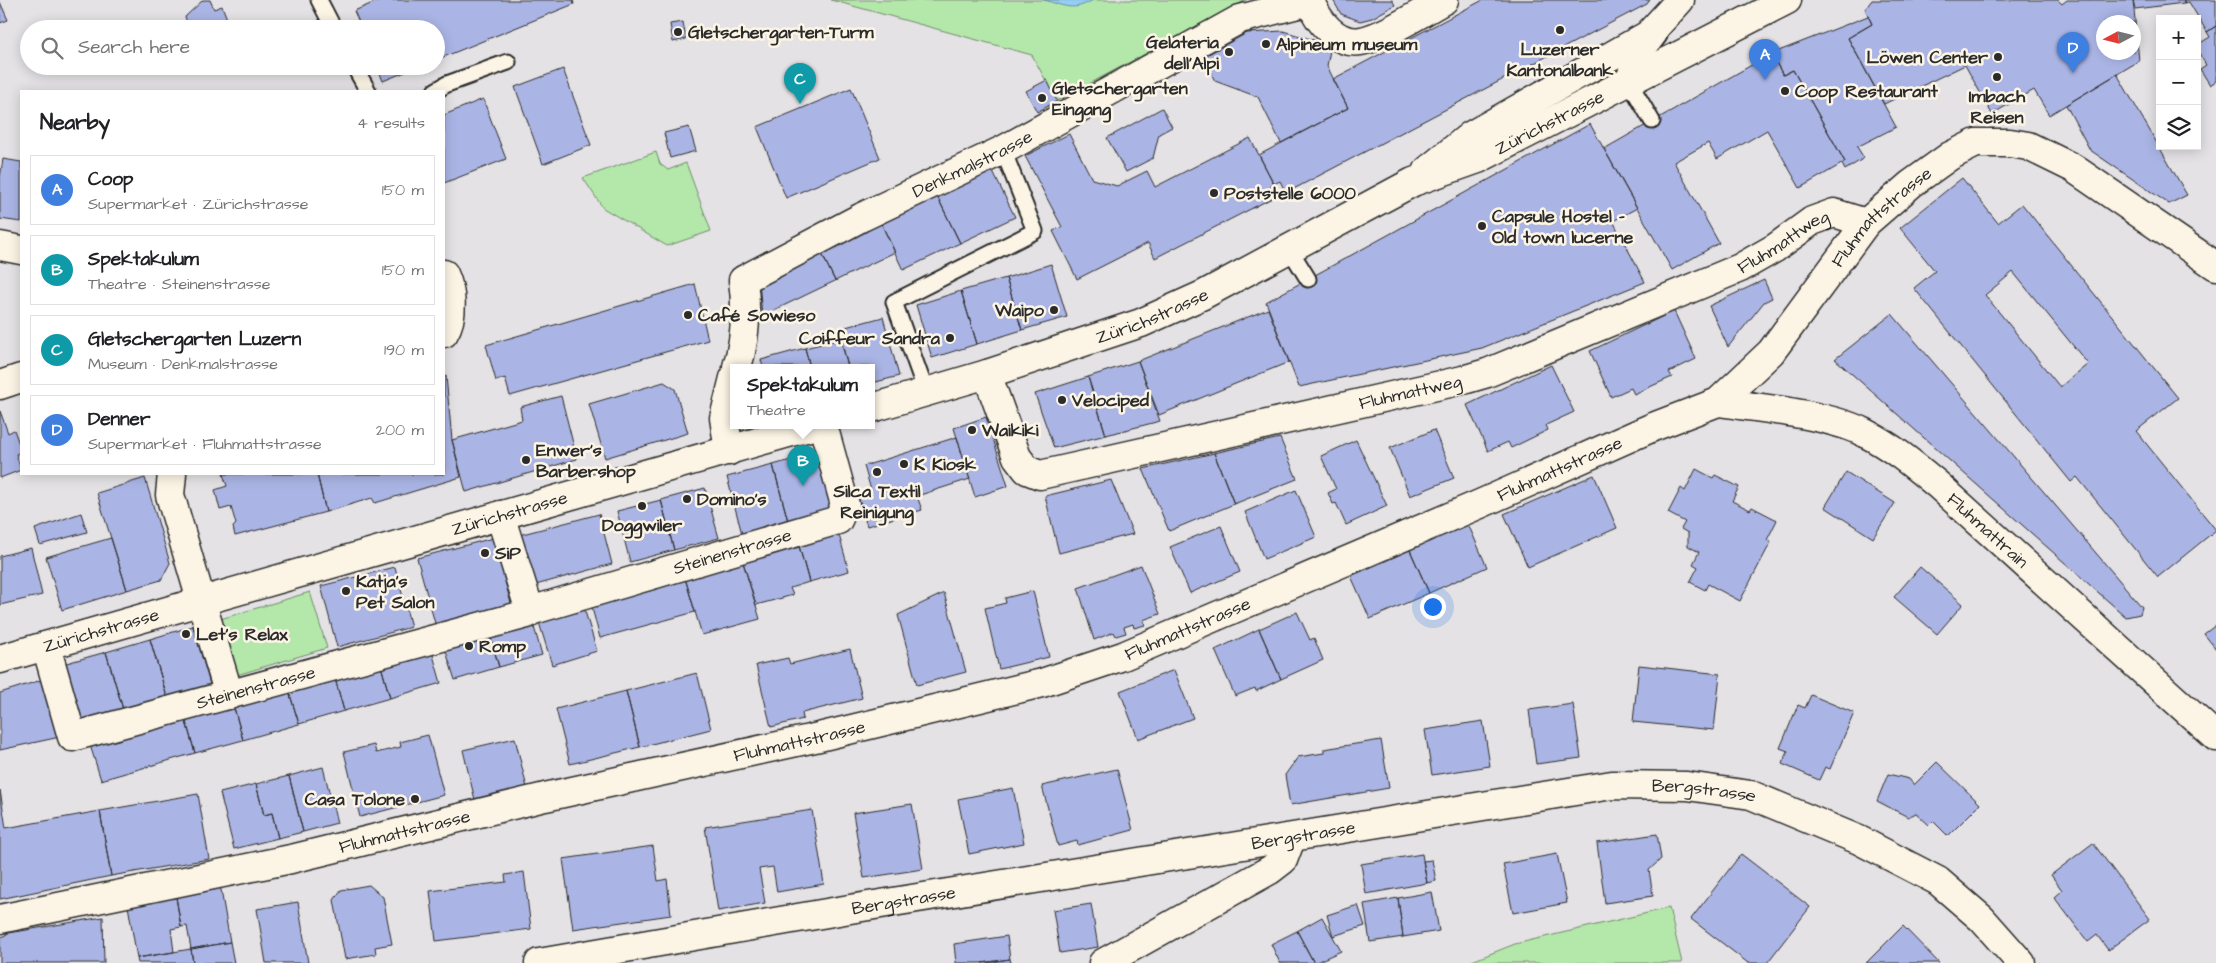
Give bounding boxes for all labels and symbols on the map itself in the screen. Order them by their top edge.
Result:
north arrow [2096,15,2141,60]
place label: Gletschergarten-Turm [688,20,875,46]
marker: Luzerner Kantonalbank [1554,24,1566,36]
marker: Gletschergarten-Turm [672,26,684,38]
place label: Gelateria dell'Alpi [1146,30,1220,76]
place label: Alpineum museum [1276,32,1418,57]
pin: D [2057,32,2089,73]
place label: Luzerner Kantonalbank [1507,37,1614,83]
marker: Alpineum museum [1260,38,1272,50]
pin: A [1749,39,1781,80]
place label: Löwen Center [1866,45,1988,70]
marker: Gelateria dell'Alpi [1223,46,1235,58]
marker: Löwen Center [1992,51,2004,63]
pin: C [784,63,816,104]
marker: Imbach Reisen [1991,71,2003,83]
place label: Gletschergarten Eingang [1052,76,1188,123]
place label: Coop Restaurant [1795,79,1938,104]
street label: Zürichstrasse [1491,84,1609,161]
place label: Imbach Reisen [1969,84,2026,130]
marker: Coop Restaurant [1779,85,1791,97]
marker: Gletschergarten Eingang [1036,92,1048,104]
street label: Denkmalstrasse [908,124,1037,204]
street label: Fluhmattstrasse [1825,160,1937,272]
place label: Poststelle 6000 [1224,181,1357,206]
marker: Poststelle 6000 [1208,187,1220,199]
street label: Fluhmattweg [1733,203,1833,280]
place label: Capsule Hostel - Old town lucerne [1492,204,1634,250]
marker: Capsule Hostel - Old town lucerne [1476,220,1488,232]
street label: Zürichstrasse [1093,282,1213,350]
place label: Waipo [994,298,1045,323]
place label: Café Sowieso [698,303,816,328]
marker: Waipo [1048,304,1060,316]
marker: Café Sowieso [682,309,694,321]
place label: Coiffeur Sandra [799,326,941,351]
marker: Coiffeur Sandra [944,332,956,344]
street label: Fluhmattweg [1356,368,1464,416]
place label: Velociped [1071,388,1150,413]
marker: Velociped [1056,394,1068,406]
place label: Waikiki [981,418,1039,443]
marker: Waikiki [966,424,978,436]
street label: Fluhmattstrasse [1493,430,1626,507]
place label: Enwer's Barbershop [536,438,636,484]
pin: B [787,445,819,486]
place label: K Kiosk [914,452,977,477]
marker: Enwer's Barbershop [520,454,532,466]
marker: K Kiosk [898,458,910,470]
marker: Silca Textil Reinigung [871,466,883,478]
place label: Silca Textil Reinigung [832,479,921,526]
street label: Zürichstrasse [449,484,571,541]
place label: Domino's [697,487,767,512]
street label: Fluhmattrain [1942,487,2034,574]
marker: Domino's [681,493,693,505]
marker: Doggwiler [636,500,648,512]
place label: Doggwiler [602,513,682,539]
street label: Steinenstrasse [670,522,795,581]
place label: SiP [494,541,521,566]
marker: SiP [479,547,491,559]
place label: Katja's Pet Salon [356,569,434,615]
marker: Katja's Pet Salon [340,585,352,597]
street label: Fluhmattstrasse [1121,591,1254,666]
your location [1420,594,1446,620]
street label: Zürichstrasse [40,601,162,659]
place label: Let's Relax [196,622,288,647]
marker: Let's Relax [180,628,192,640]
place label: Romp [479,634,526,659]
marker: Romp [463,640,475,652]
street label: Steinenstrasse [193,659,318,715]
street label: Fluhmattstrasse [731,714,868,768]
street label: Bergstrasse [1652,773,1761,809]
place label: Casa Tolone [305,787,405,812]
marker: Casa Tolone [409,793,421,805]
street label: Fluhmattstrasse [336,803,473,859]
street label: Bergstrasse [1250,814,1357,856]
street label: Bergstrasse [850,879,958,921]

